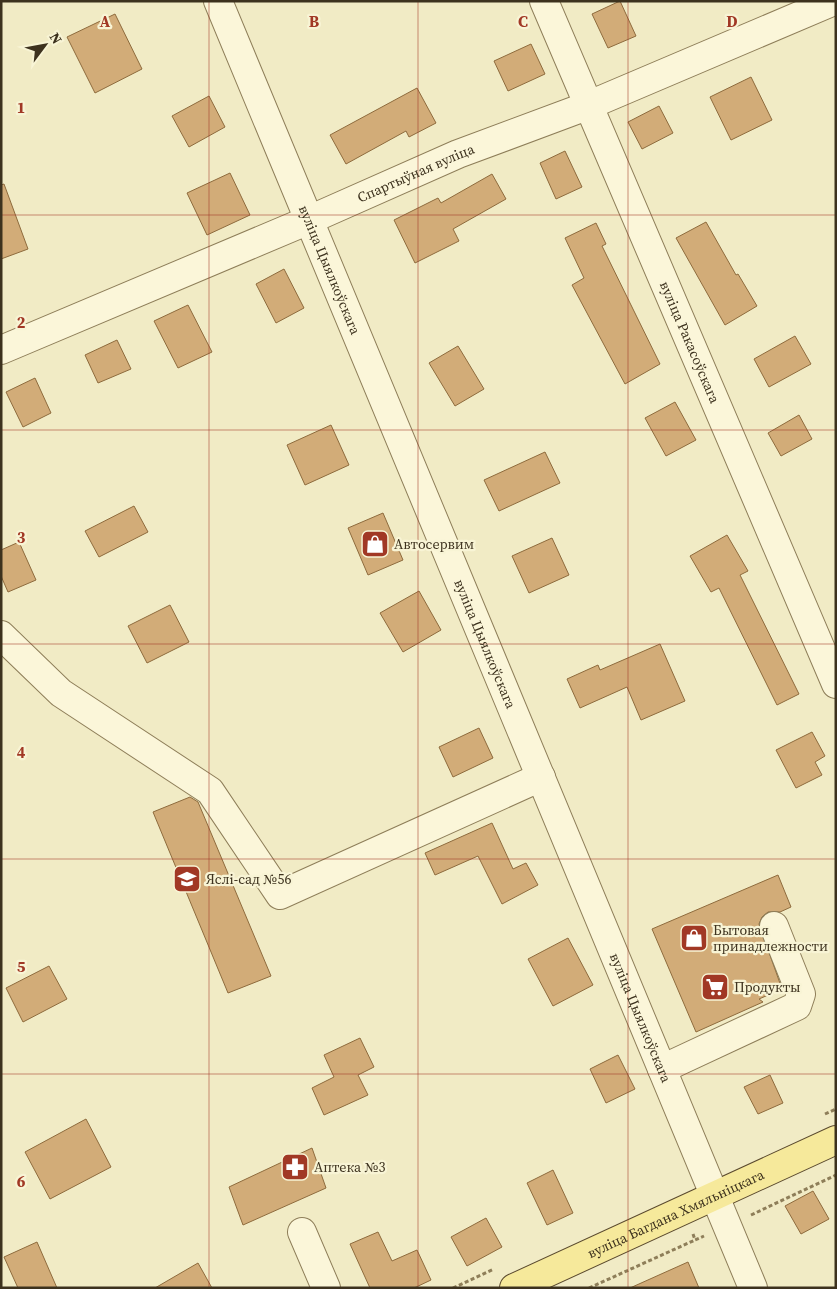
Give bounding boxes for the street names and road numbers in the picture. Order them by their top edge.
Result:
street label: Спартыўная вуліца [354,138,478,207]
street label: вуліца Цыялкоўскага [294,202,366,338]
street label: вуліца Ракасоўскага [655,278,725,407]
street label: вуліца Цыялкоўскага [449,576,521,712]
street label: вуліца Цыялкоўскага [605,950,677,1086]
street label: вуліца Багдана Хмяльніцкага [584,1164,768,1263]

